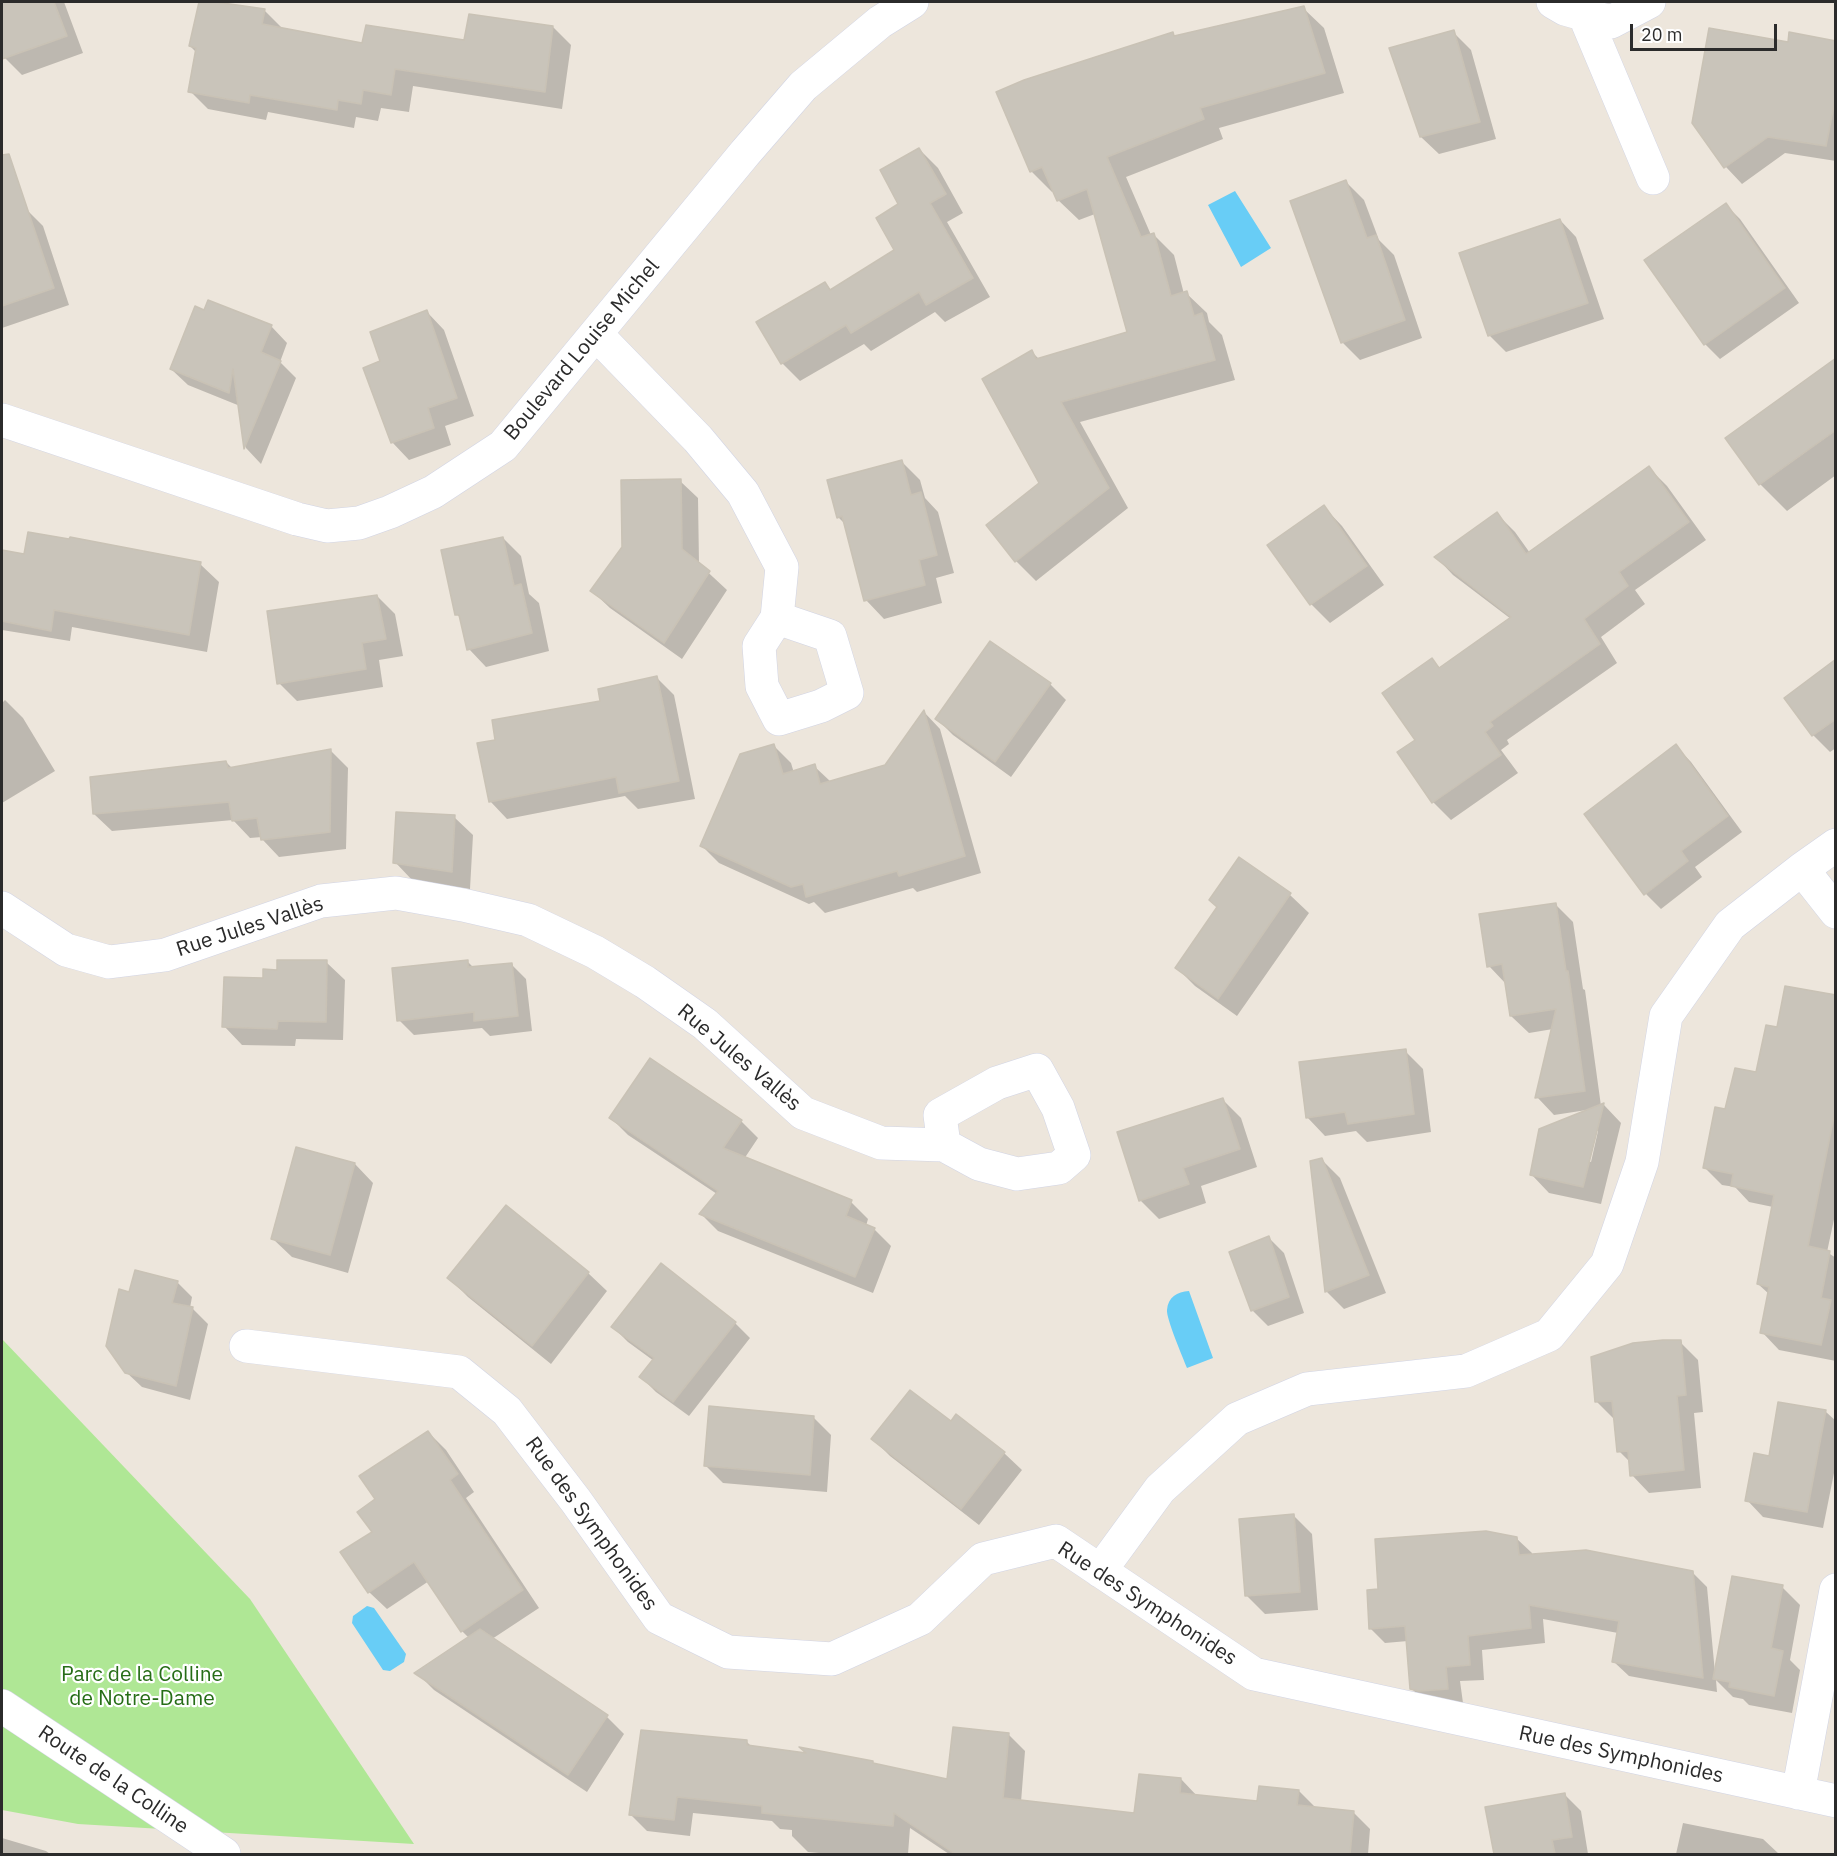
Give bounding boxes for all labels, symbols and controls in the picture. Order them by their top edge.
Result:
scale bar [1633,12,1780,50]
text: 20 m [1641,23,1683,46]
street label: Boulevard Louise Michel [499,254,665,446]
street label: Rue Jules Vallès [173,891,327,963]
street label: Rue Jules Vallès [672,999,806,1117]
street label: Rue des Symphonides [519,1432,663,1616]
street label: Rue des Symphonides [1053,1537,1241,1671]
park label: Parc de la Colline de Notre-Dame [61,1662,223,1712]
street label: Route de la Colline [33,1720,193,1840]
street label: Rue des Symphonides [1516,1721,1726,1789]

